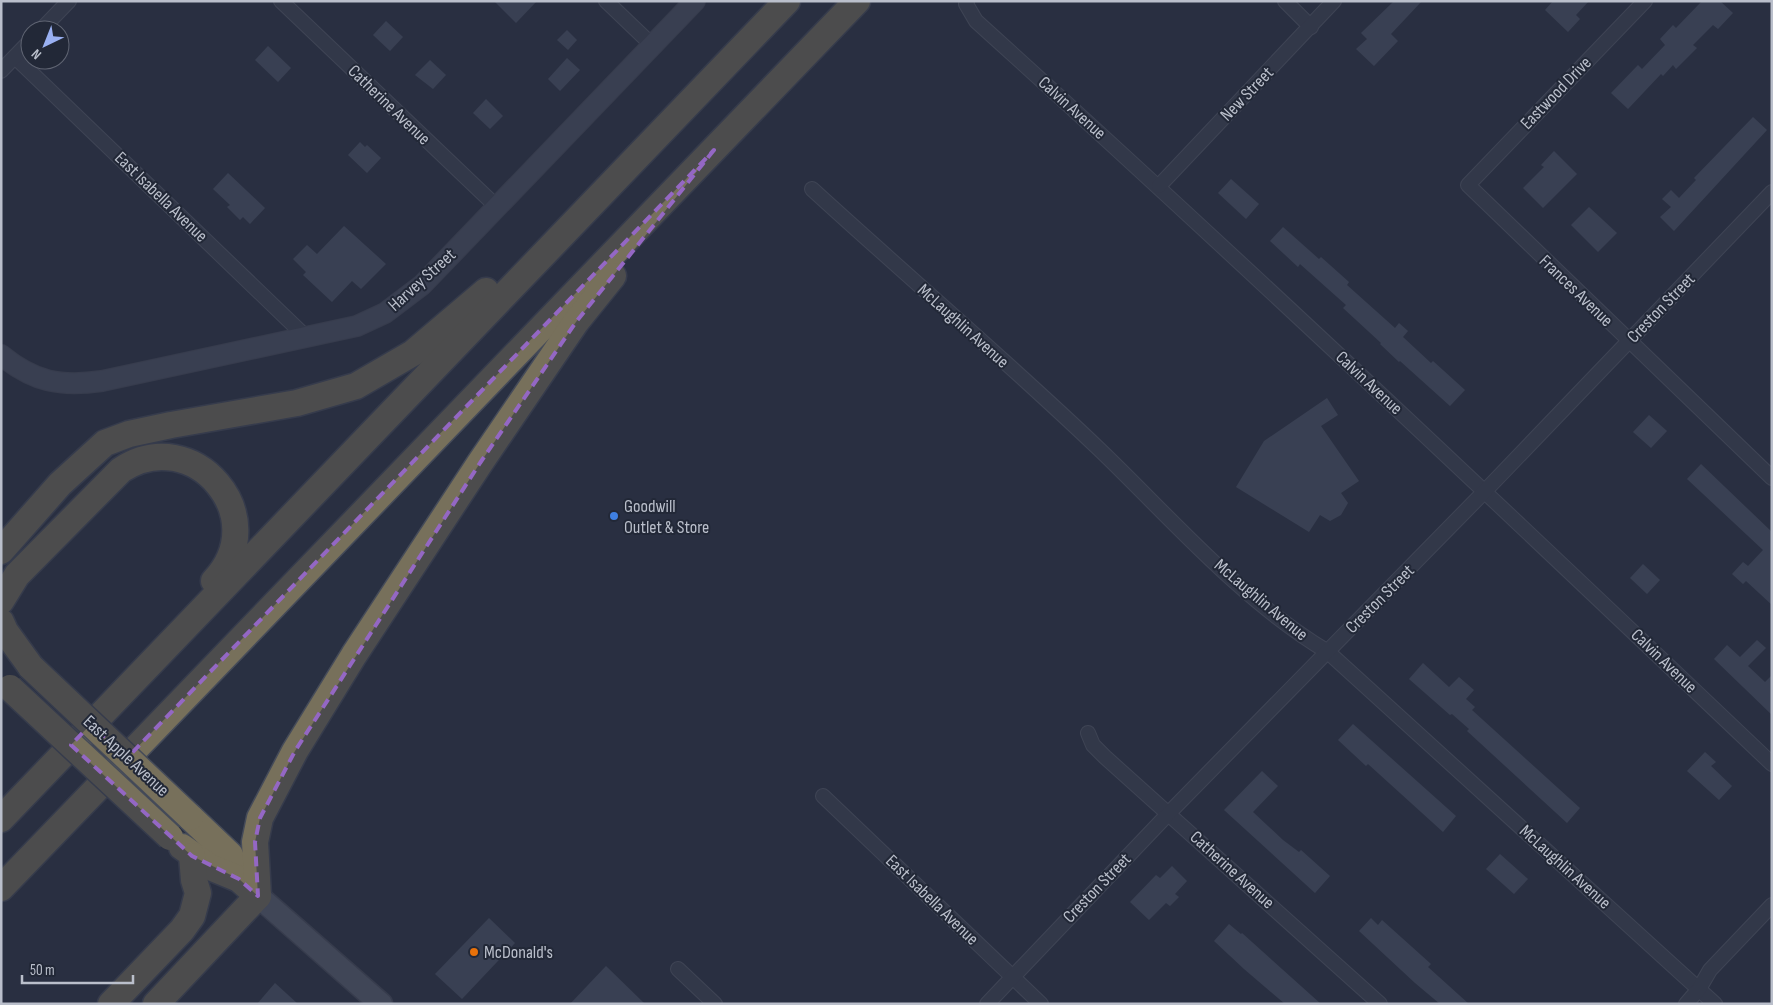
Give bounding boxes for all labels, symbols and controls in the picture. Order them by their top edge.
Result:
north arrow [20,20,70,70]
text: N [28,45,45,63]
street label: Eastwood Drive [1516,52,1596,134]
street label: Catherine Avenue [344,61,434,149]
street label: New Street [1216,62,1278,126]
street label: Calvin Avenue [1034,72,1110,144]
street label: East Isabella Avenue [110,147,212,247]
street label: Harvey Street [384,244,460,316]
street label: Frances Avenue [1535,251,1617,331]
street label: Creston Street [1623,268,1700,347]
street label: McLaughlin Avenue [913,280,1013,372]
street label: Calvin Avenue [1331,347,1407,419]
place label: Goodwill Outlet & Store [624,496,709,538]
marker: Goodwill Outlet & Store [608,510,620,522]
street label: McLaughlin Avenue [1210,555,1312,645]
street label: Creston Street [1341,560,1419,638]
street label: Calvin Avenue [1627,624,1701,698]
street label: East Apple Avenue [79,711,173,801]
street label: McLaughlin Avenue [1515,821,1615,913]
street label: Catherine Avenue [1186,827,1278,913]
street label: Creston Street [1059,848,1136,927]
street label: East Isabella Avenue [881,850,983,950]
place label: McDonald's [484,942,553,963]
marker: McDonald's [468,946,480,958]
scale bar [22,952,134,984]
text: 50 m [30,961,55,980]

